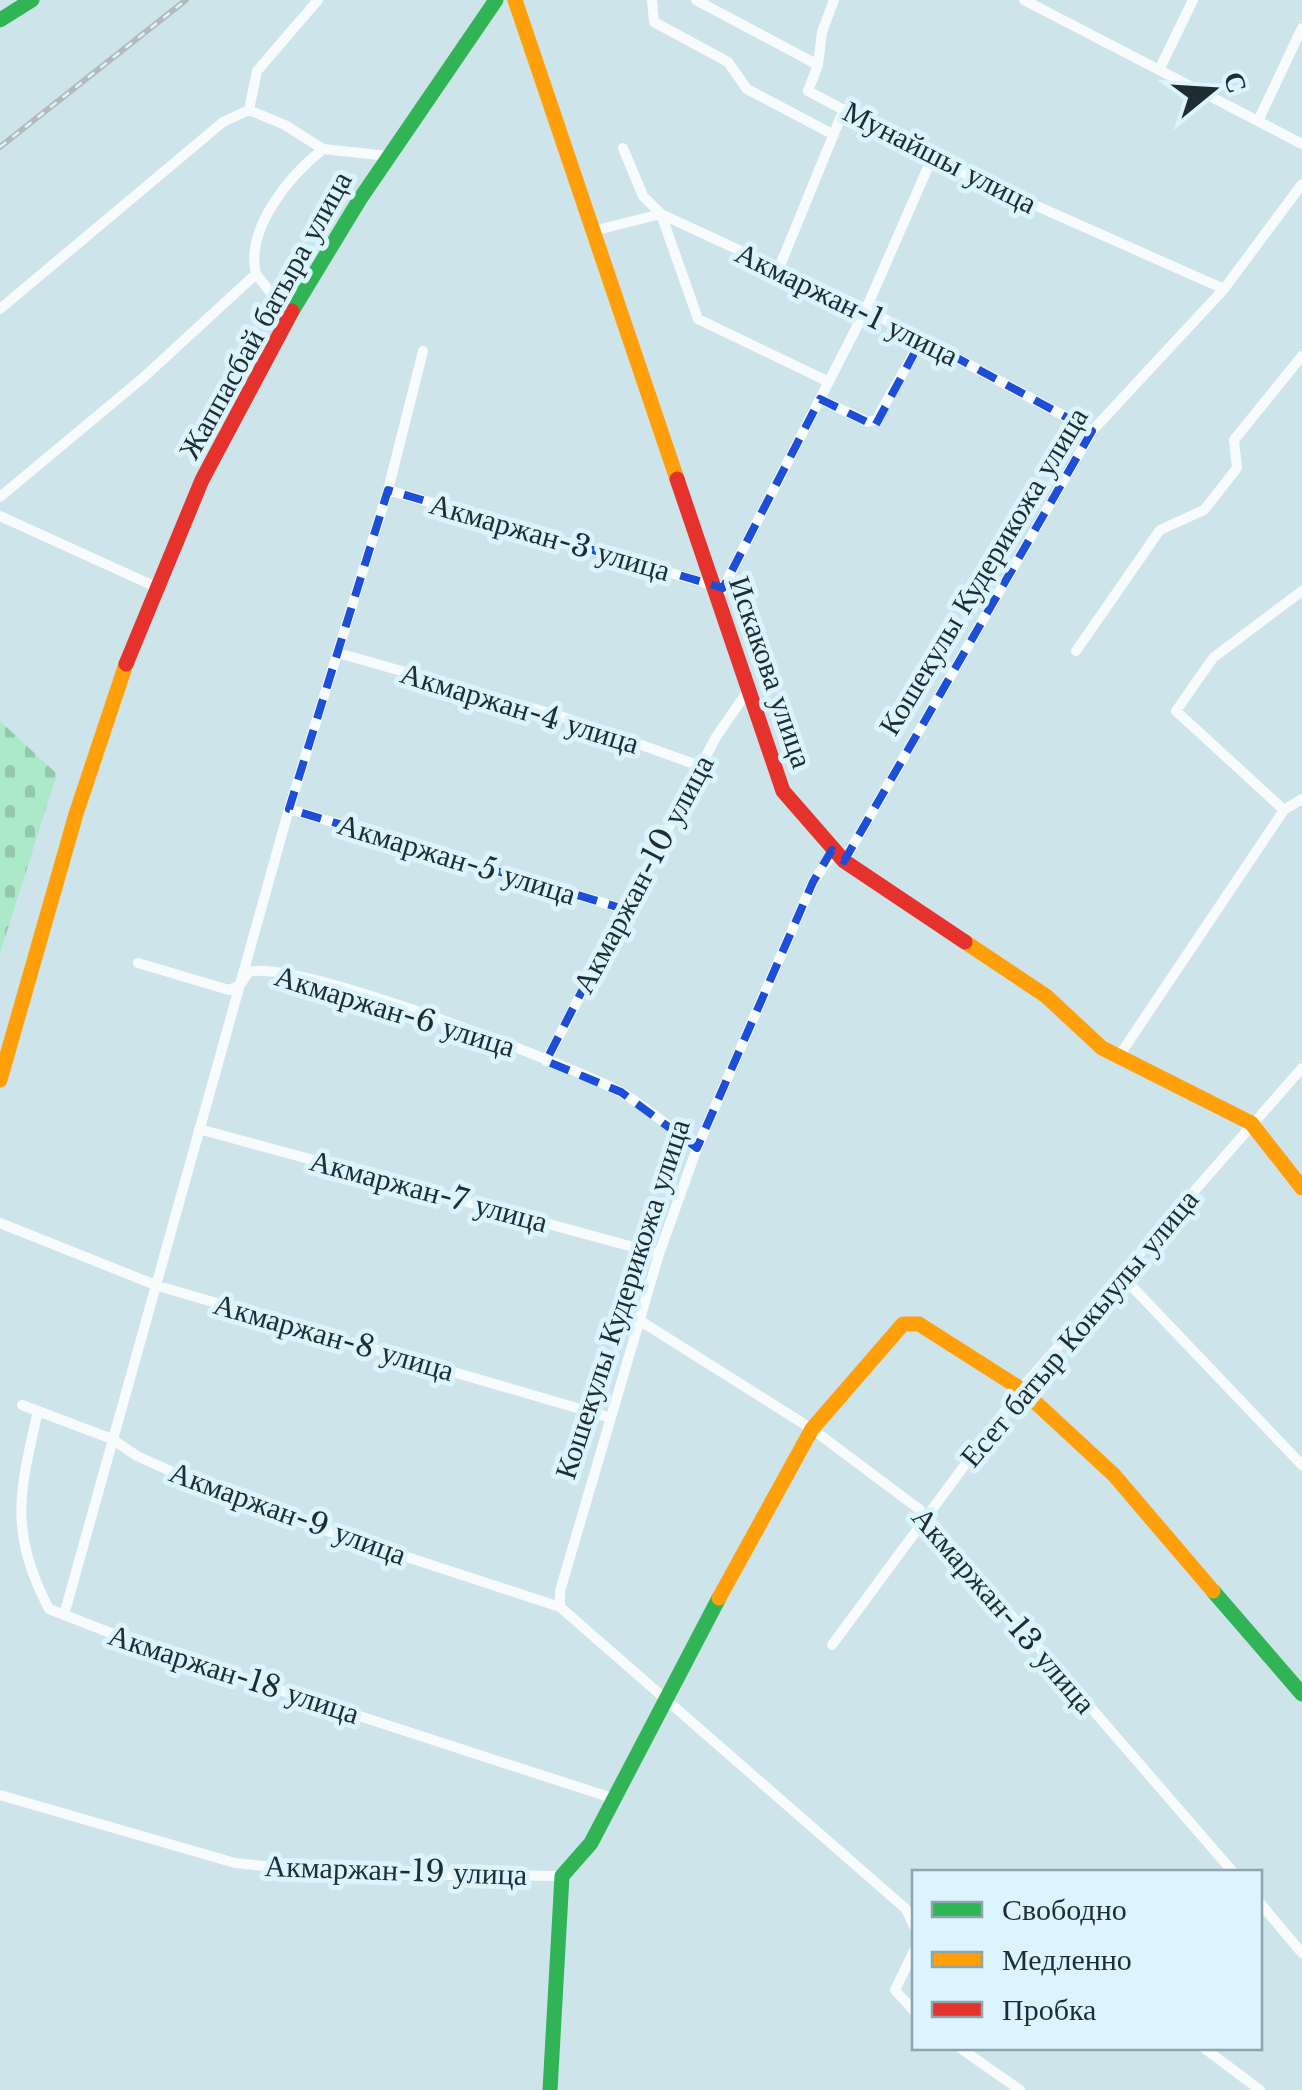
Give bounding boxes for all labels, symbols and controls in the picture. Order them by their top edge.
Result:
north arrow [1162,40,1262,140]
text: С [1216,67,1255,97]
street label: Мунайшы улица [837,92,1043,222]
street label: Жаппасбай батыра улица [170,165,360,465]
street label: Акмаржан-1 улица [730,234,964,374]
street label: Кошекулы Кудерикожа улица [870,400,1096,742]
street label: Акмаржан-3 улица [425,485,675,589]
street label: Искакова улица [721,571,821,773]
street label: Акмаржан-4 улица [396,654,644,762]
street label: Акмаржан-10 улица [565,748,721,1000]
street label: Акмаржан-5 улица [333,805,581,913]
street label: Акмаржан-6 улица [270,957,520,1065]
street label: Кошекулы Кудерикожа улица [546,1114,698,1484]
street label: Акмаржан-7 улица [306,1141,552,1241]
street label: Есет батыр Кокыулы улица [952,1181,1206,1475]
street label: Акмаржан-8 улица [210,1285,458,1389]
street label: Акмаржан-9 улица [165,1453,411,1573]
street label: Акмаржан-13 улица [904,1499,1104,1721]
street label: Акмаржан-18 улица [104,1616,364,1732]
street label: Акмаржан-19 улица [264,1847,528,1893]
legend [912,1870,1262,2050]
text: Свободно [1002,1891,1127,1928]
text: Медленно [1002,1941,1132,1978]
text: Пробка [1002,1991,1096,2028]

